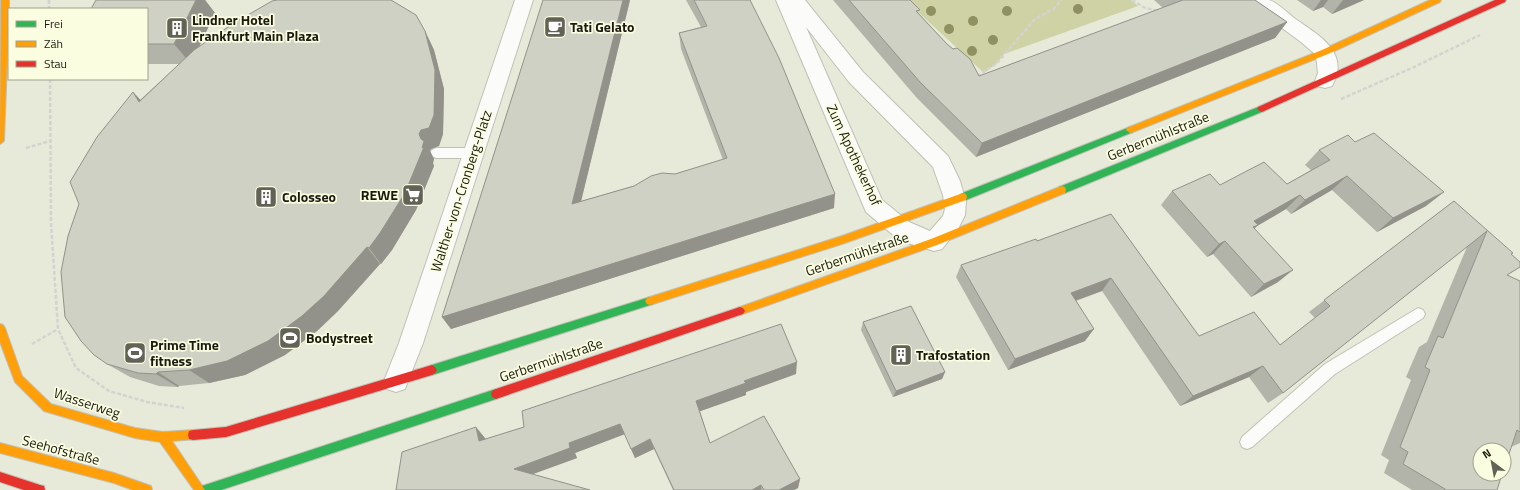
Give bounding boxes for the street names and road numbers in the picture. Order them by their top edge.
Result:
street label: Zum Apothekerhof [822,100,887,209]
street label: Gerbermühlstraße [1104,106,1212,166]
street label: Walther-von-Cronberg-Platz [424,107,497,274]
street label: Gerbermühlstraße [802,226,911,281]
street label: Gerbermühlstraße [496,332,605,387]
street label: Wasserweg [51,382,123,423]
street label: Seehofstraße [20,429,102,470]

